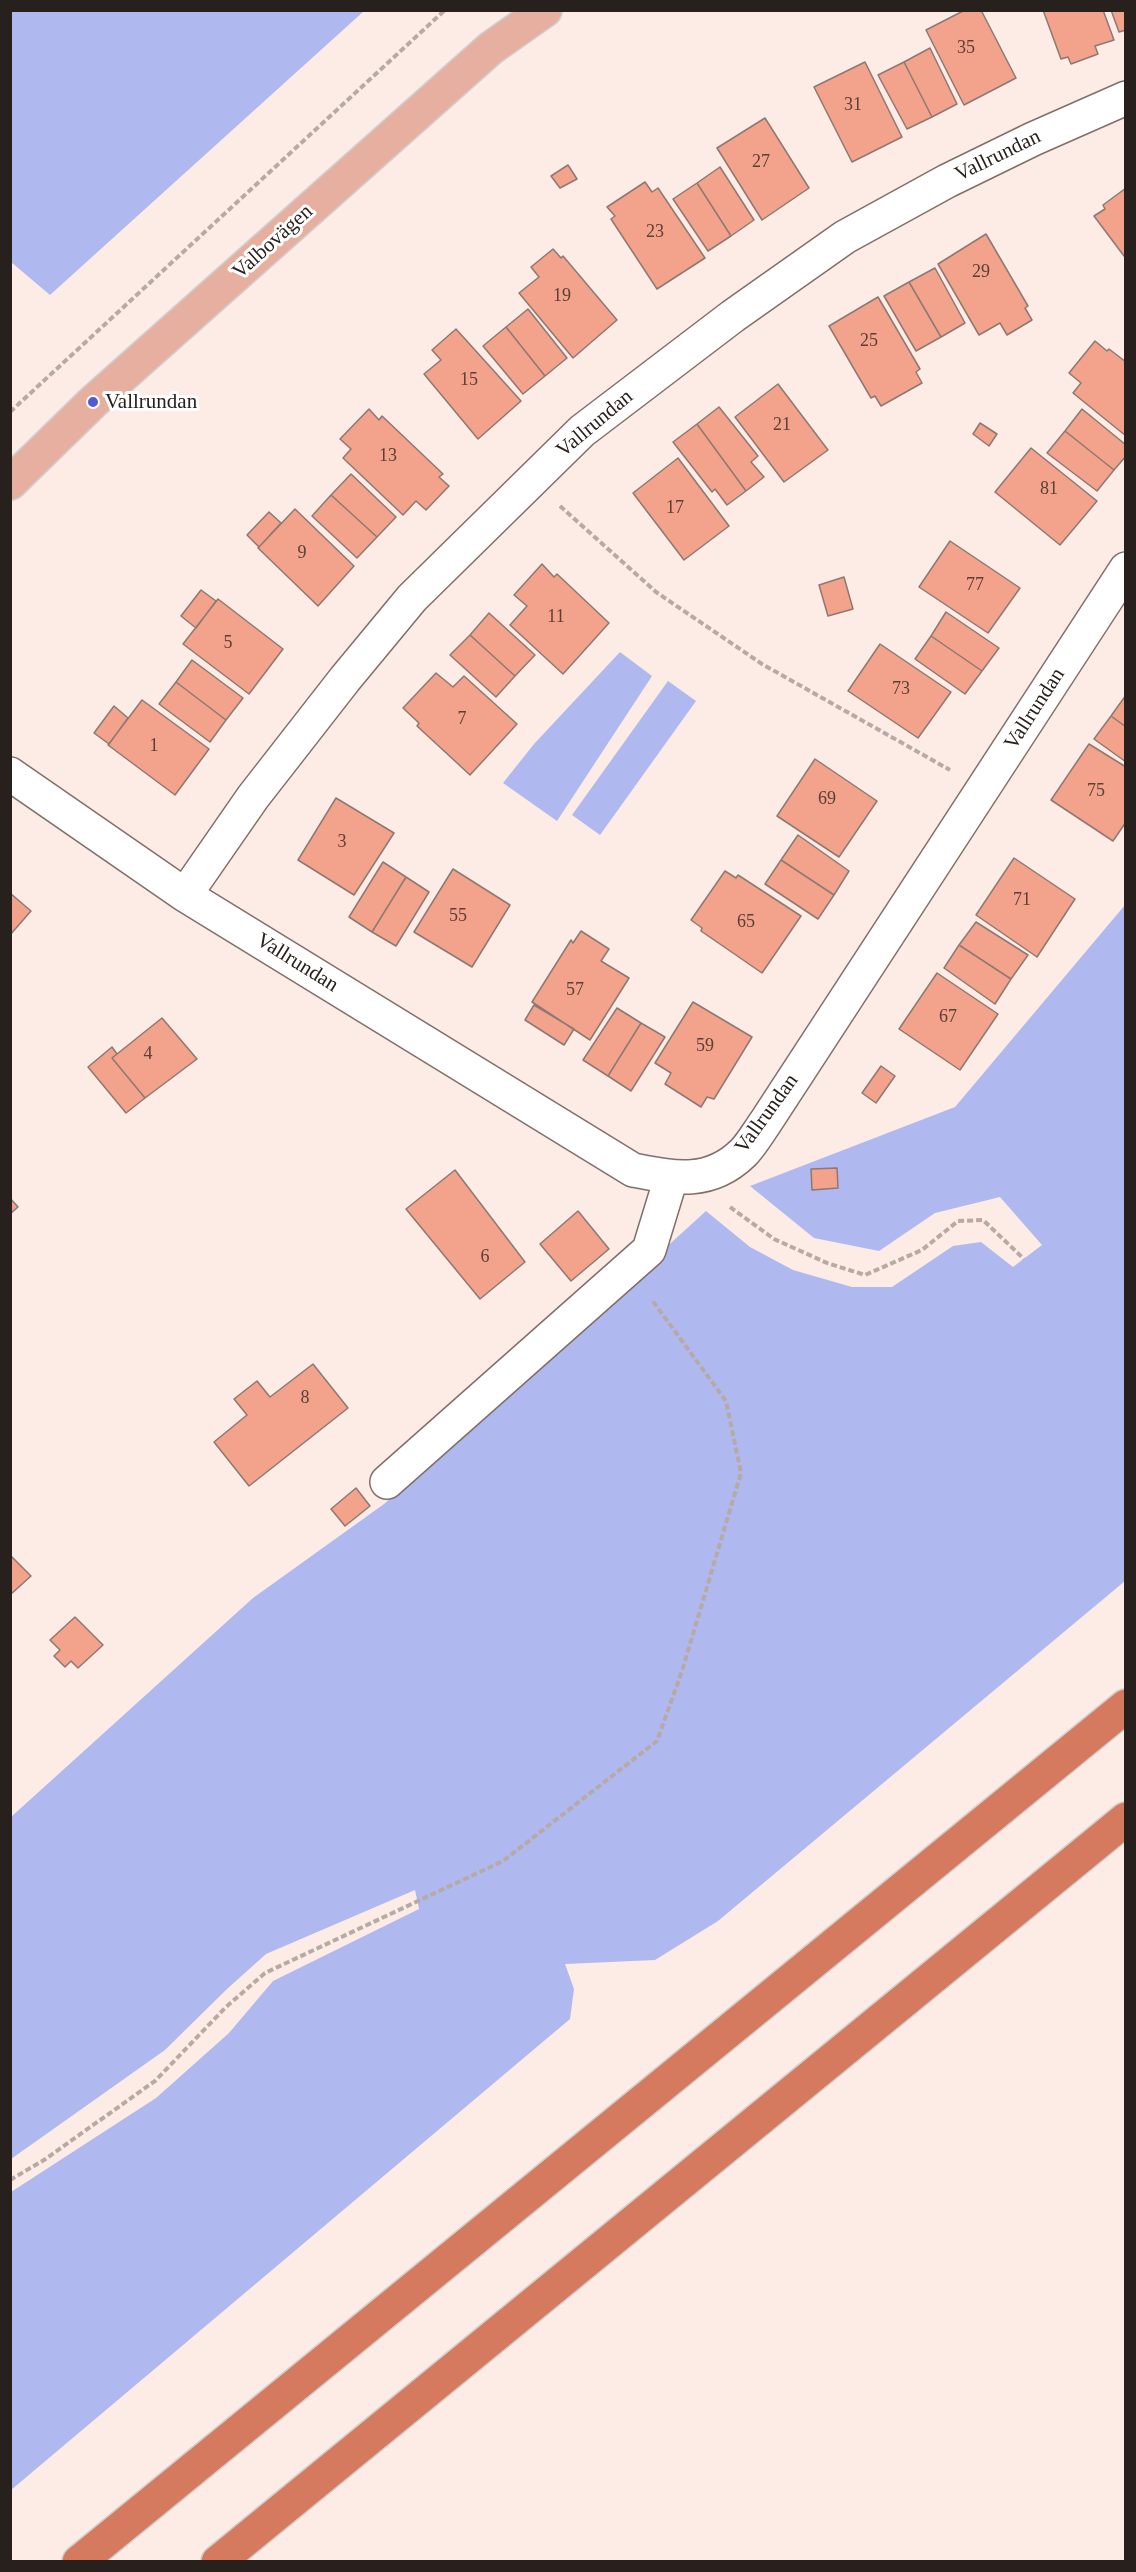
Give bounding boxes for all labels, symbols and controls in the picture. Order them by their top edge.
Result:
house number: 35 [957,37,975,59]
house number: 31 [844,94,862,116]
street label: Vallrundan [951,124,1045,188]
house number: 27 [752,151,770,173]
street label: Valbovägen [228,199,318,285]
house number: 23 [646,221,664,243]
house number: 29 [972,261,990,283]
house number: 19 [553,285,571,307]
house number: 25 [860,330,878,352]
house number: 15 [460,369,478,391]
street label: Vallrundan [552,385,638,463]
place label: Vallrundan [105,389,197,415]
marker: Vallrundan [86,395,100,409]
house number: 21 [773,414,791,436]
house number: 13 [379,445,397,467]
house number: 81 [1040,478,1058,500]
house number: 17 [666,497,684,519]
house number: 9 [298,542,306,564]
house number: 77 [966,574,984,596]
house number: 11 [547,606,565,628]
house number: 5 [224,632,232,654]
street label: Vallrundan [999,663,1071,755]
house number: 73 [892,678,910,700]
house number: 7 [458,708,466,730]
house number: 1 [150,735,158,757]
house number: 75 [1087,780,1105,802]
house number: 69 [818,788,836,810]
house number: 3 [338,831,346,853]
house number: 71 [1013,889,1031,911]
house number: 55 [449,905,467,927]
house number: 65 [737,911,755,933]
street label: Vallrundan [251,928,343,998]
house number: 57 [566,979,584,1001]
house number: 67 [939,1006,957,1028]
house number: 59 [696,1035,714,1057]
house number: 4 [144,1043,152,1065]
street label: Vallrundan [730,1069,804,1159]
house number: 6 [480,1246,490,1268]
house number: 8 [300,1387,310,1409]

